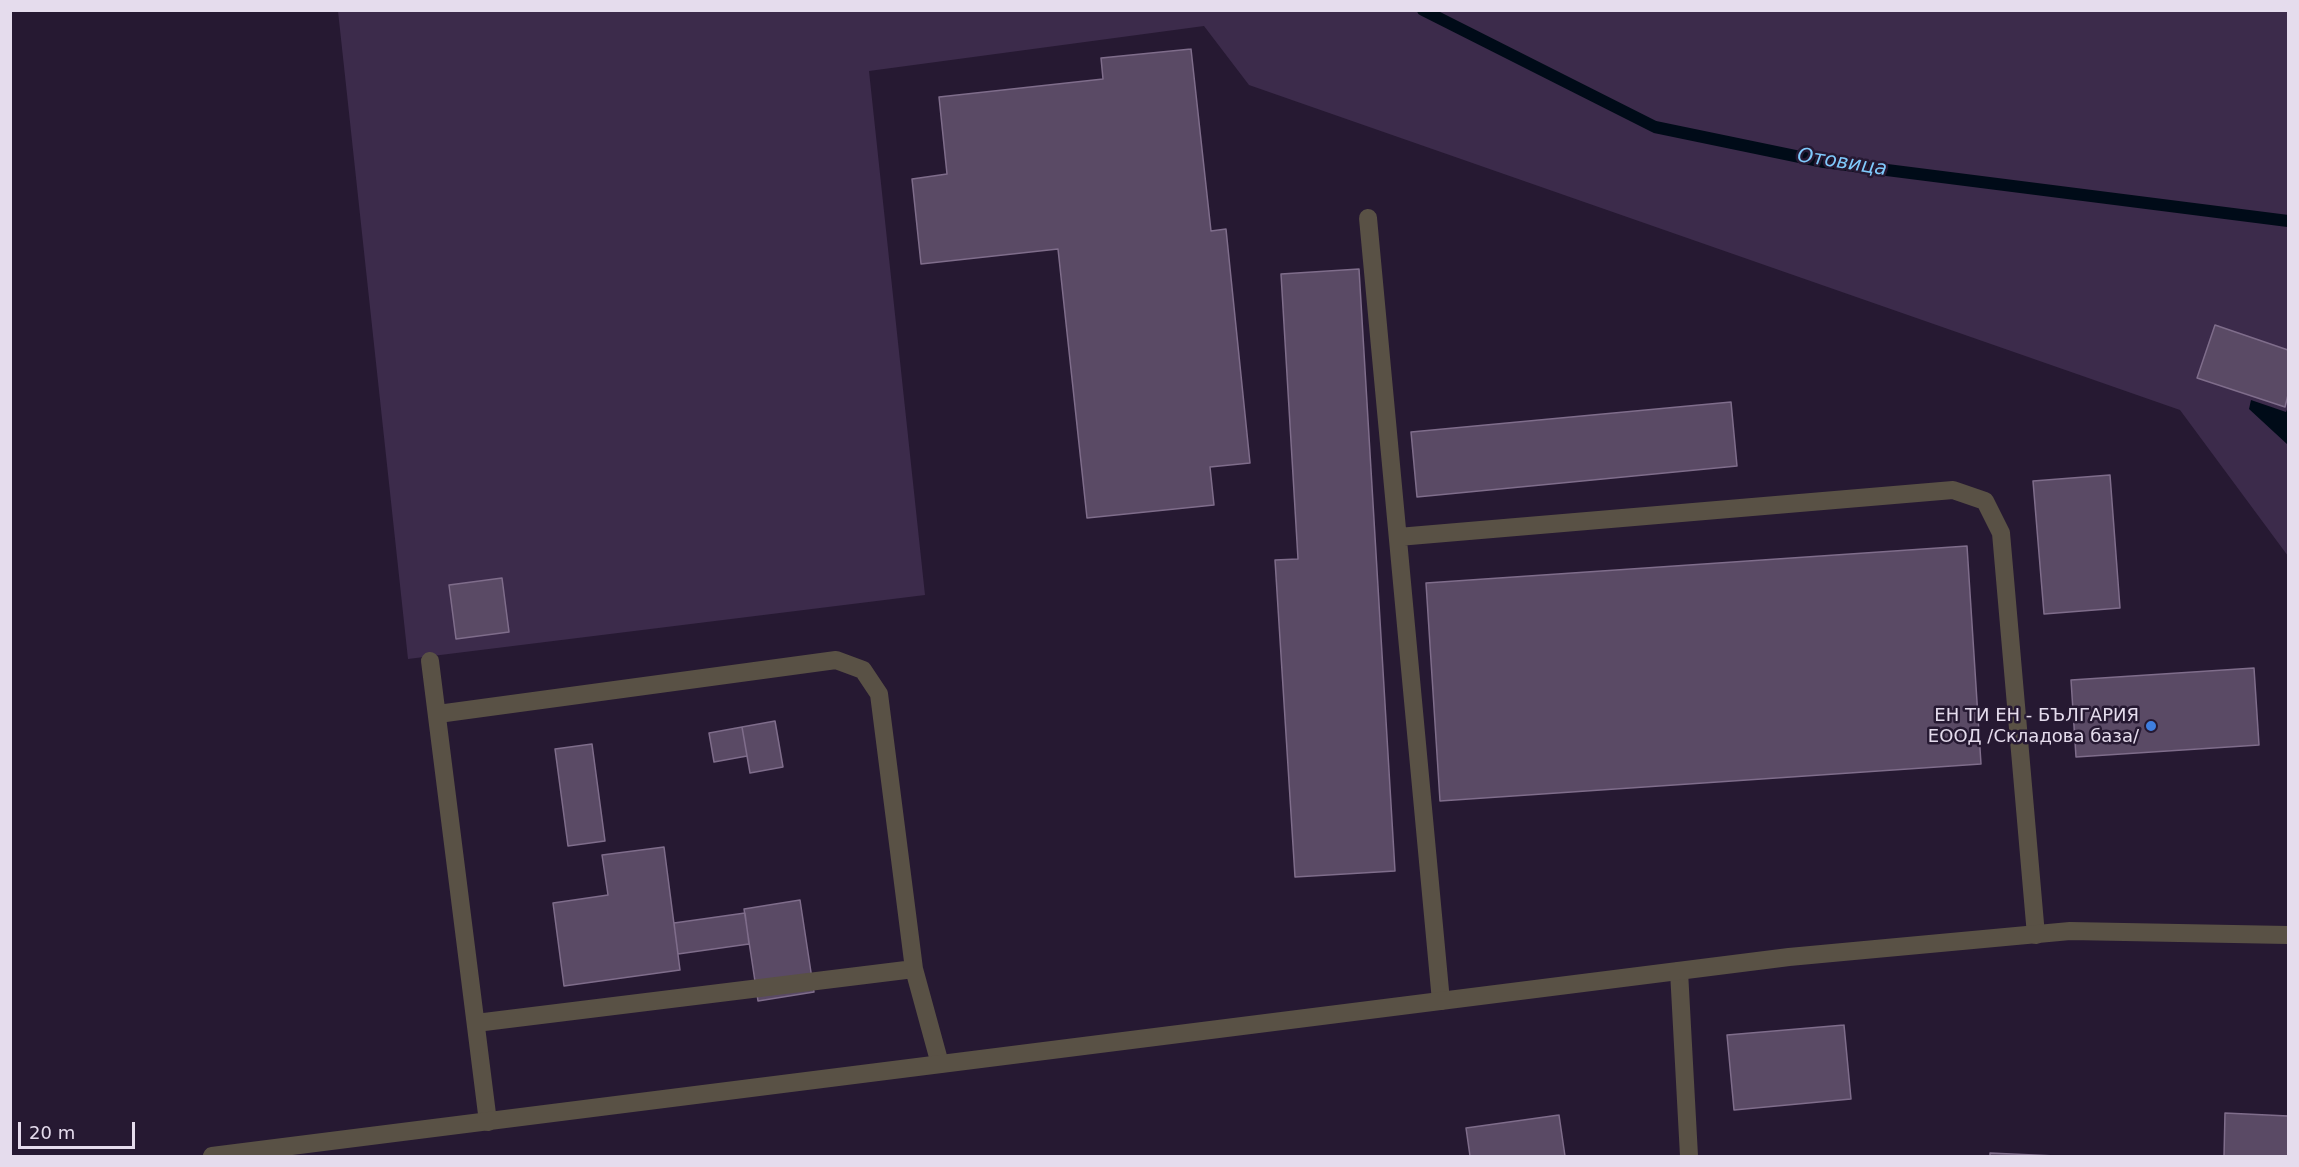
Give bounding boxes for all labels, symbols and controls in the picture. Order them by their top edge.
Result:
water label: Отовица [1796,144,1888,182]
place label: ЕН ТИ ЕН - БЪЛГАРИЯ ЕООД /Складова база/ [1928,705,2139,748]
marker: ЕН ТИ ЕН - БЪЛГАРИЯ ЕООД /Складова база/ [2144,719,2158,733]
scale bar [21,1110,138,1148]
text: 20 m [29,1122,75,1143]

